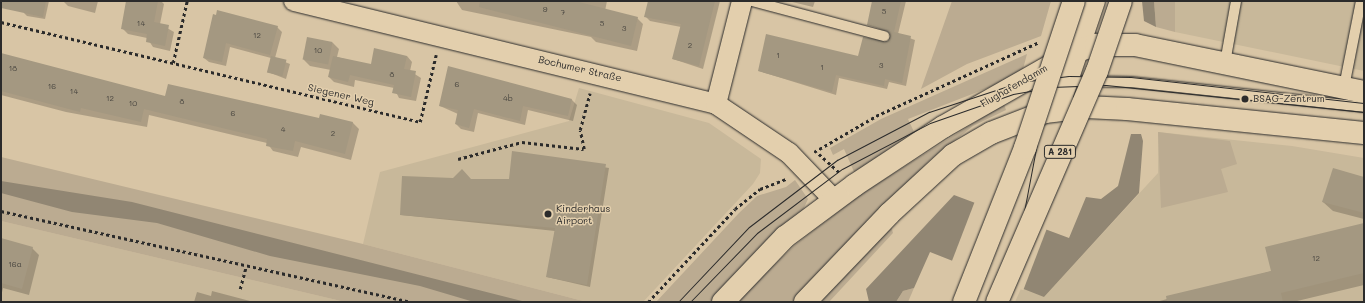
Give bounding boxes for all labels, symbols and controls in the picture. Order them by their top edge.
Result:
house number: 9 [543,5,547,15]
house number: 5 [882,7,886,17]
house number: 7 [561,8,565,18]
house number: 14 [137,19,145,29]
house number: 5 [600,19,604,29]
house number: 3 [622,24,626,34]
house number: 12 [253,31,261,41]
house number: 2 [688,41,692,51]
house number: 10 [314,46,322,56]
house number: 1 [776,51,780,61]
street label: Bochumer Straße [537,54,623,84]
house number: 3 [879,61,883,71]
street label: Flughafendamm [978,62,1050,110]
house number: 1 [820,63,824,73]
house number: 18 [9,64,17,74]
house number: 8 [390,70,394,80]
house number: 6 [455,80,459,90]
house number: 16 [48,82,56,92]
street label: Siegener Weg [307,82,375,108]
house number: 14 [70,87,78,97]
place label: BSAG-Zentrum [1253,93,1325,105]
house number: 12 [106,94,114,104]
house number: 4b [503,94,513,104]
marker: BSAG-Zentrum [1240,94,1250,104]
house number: 8 [180,97,184,107]
house number: 10 [129,99,137,109]
house number: 6 [231,109,235,119]
house number: 4 [281,125,285,135]
house number: 2 [331,129,335,139]
road number: A 281 [1043,145,1077,159]
place label: Kinderhaus Airport [556,202,610,226]
marker: Kinderhaus Airport [543,209,553,219]
house number: 12 [1312,254,1320,264]
house number: 16a [8,260,22,270]

